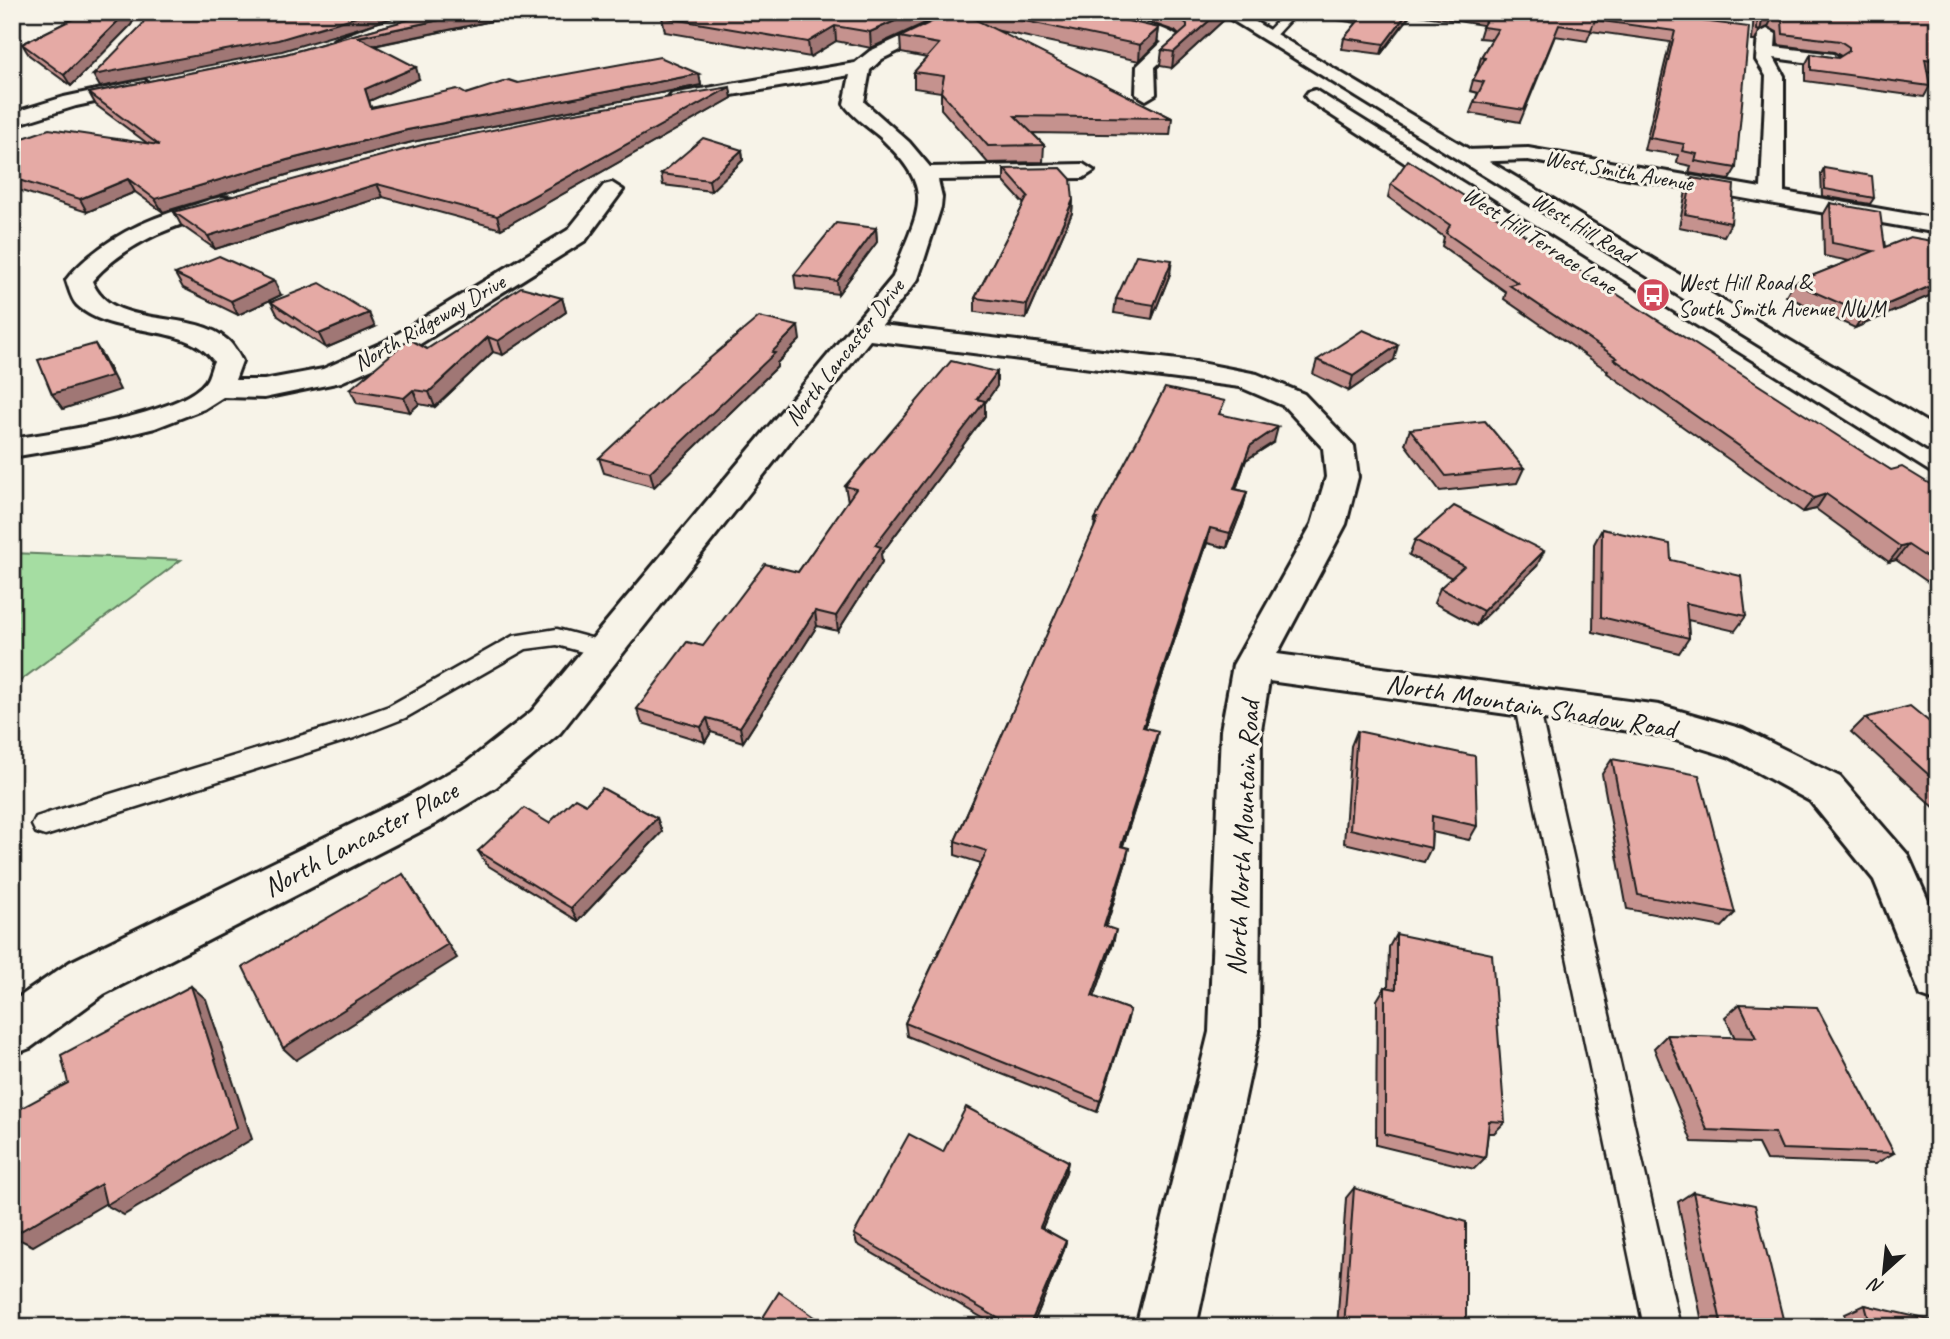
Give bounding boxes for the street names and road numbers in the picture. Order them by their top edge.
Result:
street label: West Smith Avenue [1543,143,1697,198]
street label: West Hill Terrace Lane [1457,180,1623,302]
street label: West Hill Road [1526,186,1643,271]
street label: North Ridgeway Drive [348,267,511,378]
street label: North Lancaster Drive [778,272,912,432]
street label: North Mountain Shadow Road [1384,665,1682,746]
street label: North North Mountain Road [1218,696,1267,976]
street label: North Lancaster Place [257,772,465,904]

